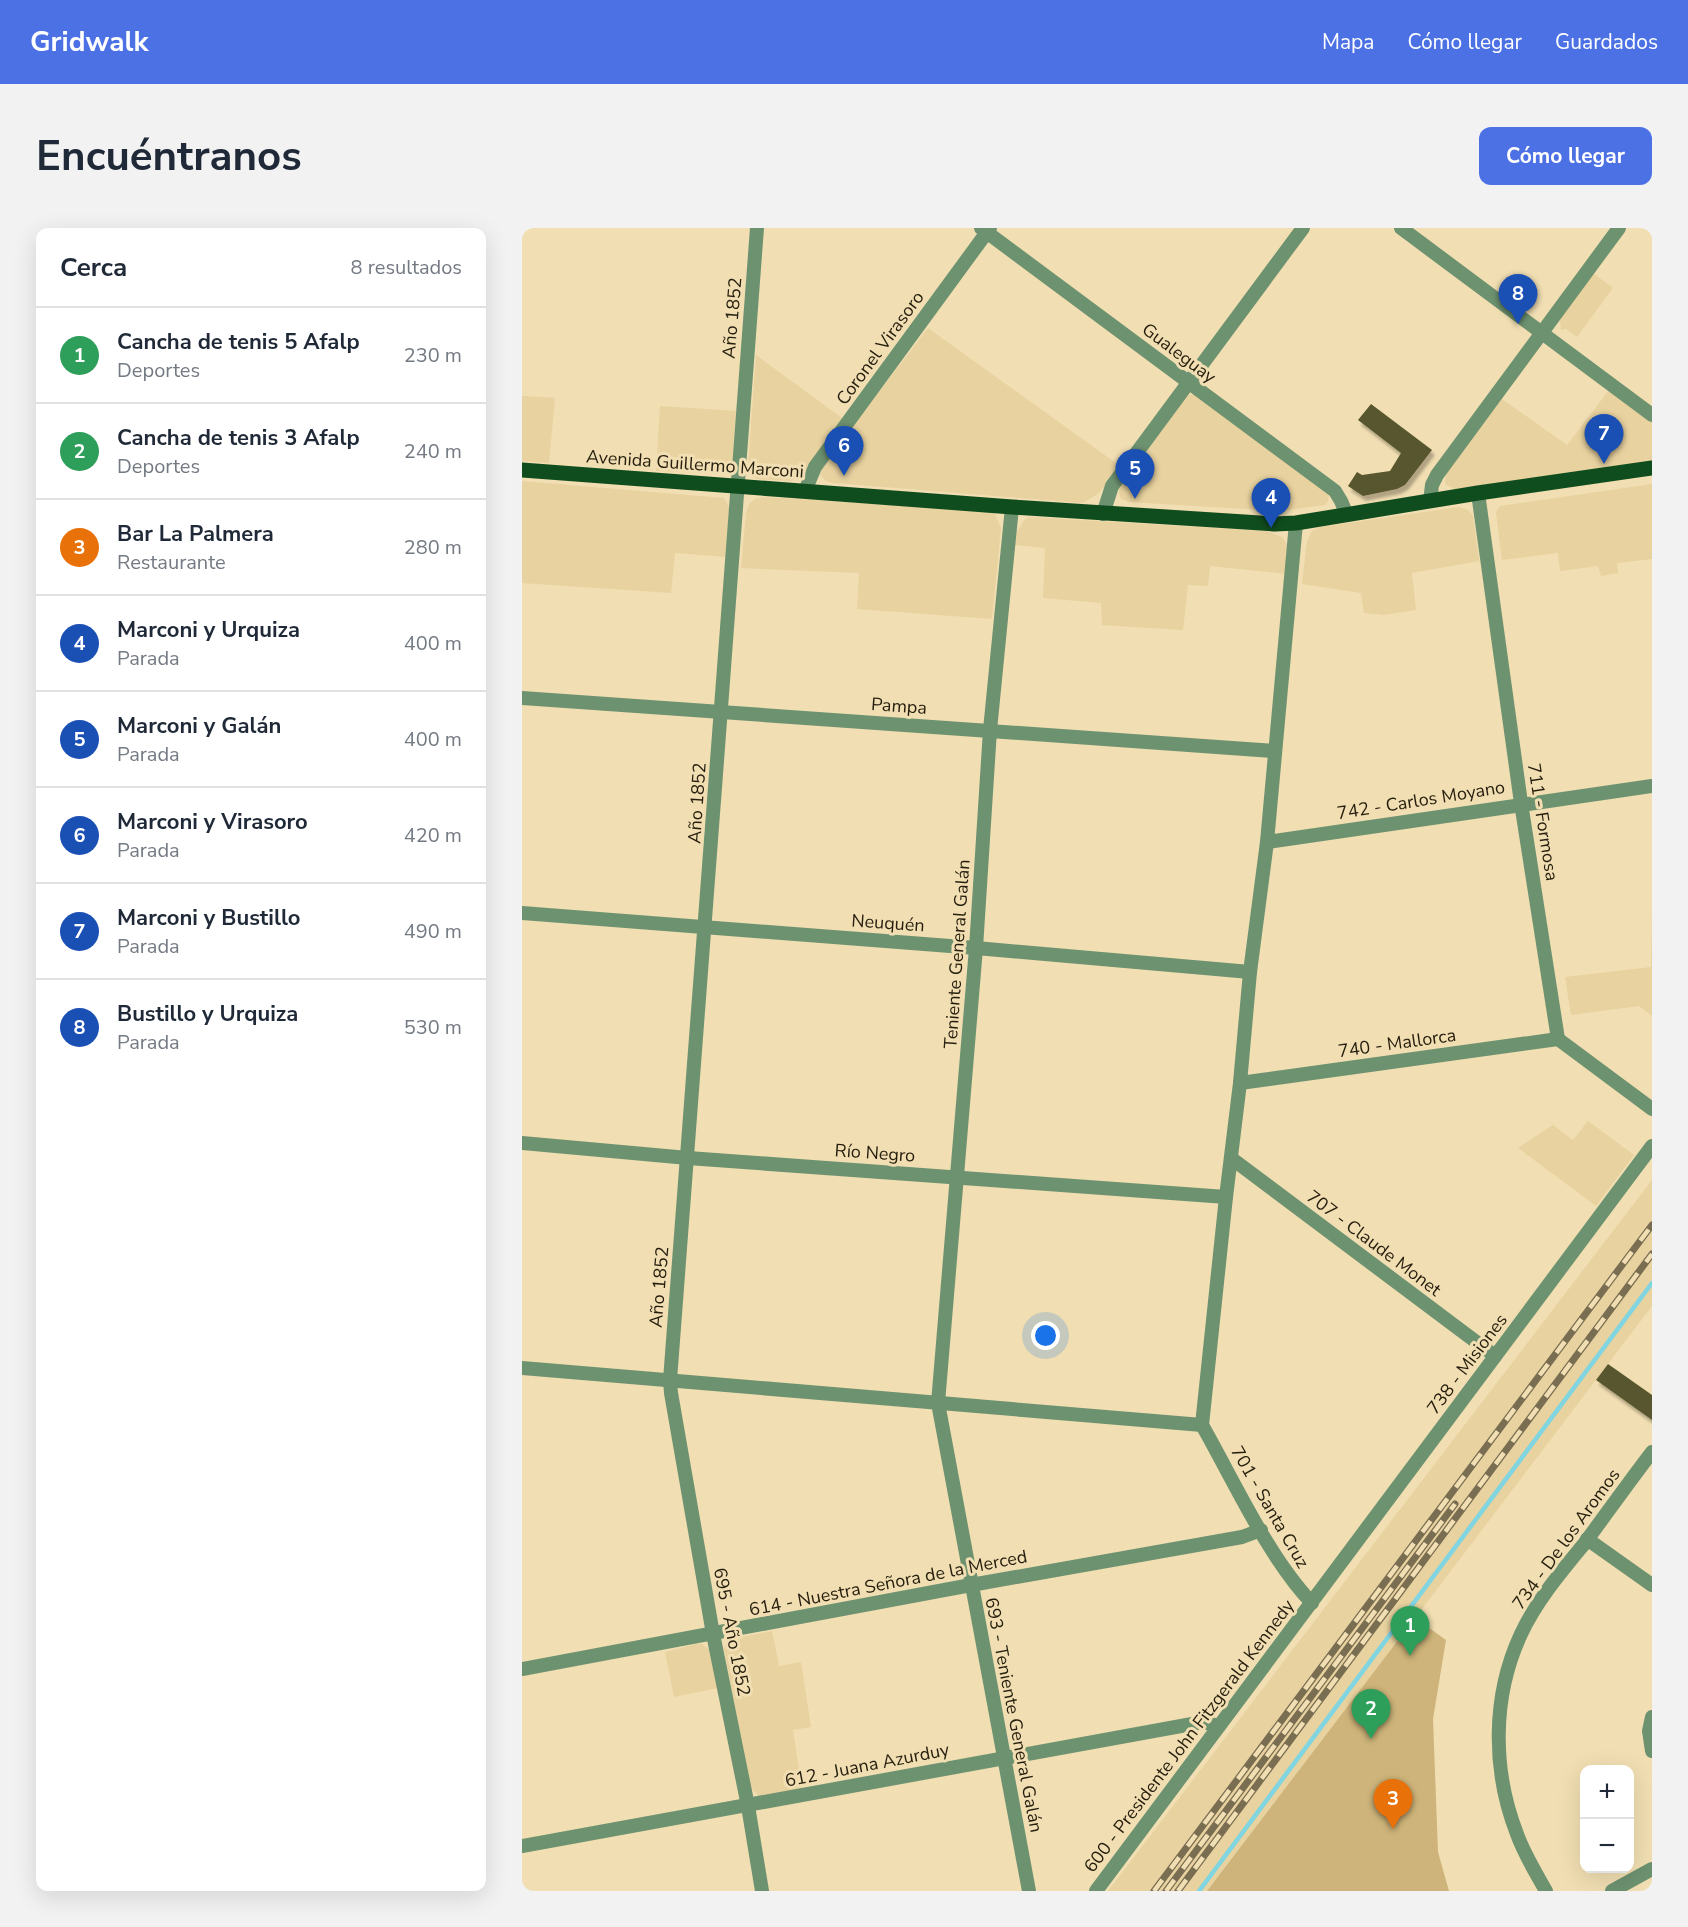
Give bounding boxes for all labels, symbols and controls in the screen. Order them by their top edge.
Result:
text: Gridwalk [30,23,148,61]
text: Mapa [1322,28,1374,56]
text: Cómo llegar [1407,28,1522,56]
text: Guardados [1555,28,1658,56]
button: Cómo llegar [1479,127,1652,185]
text: Encuéntranos [36,128,302,185]
text: Cerca [60,250,127,285]
text: 8 resultados [351,254,462,281]
pin: 8 [1498,274,1538,324]
street label: Año 1852 [717,277,747,359]
street label: Coronel Virasoro [831,286,929,410]
street label: Gualeguay [1137,317,1222,389]
text: Cancha de tenis 5 Afalp [117,327,360,357]
text: 1 [74,342,86,369]
text: 230 m [404,342,462,369]
text: Deportes [117,357,200,384]
pin: 7 [1584,414,1624,464]
text: Cancha de tenis 3 Afalp [117,423,360,453]
pin: 6 [824,426,864,476]
text: 2 [74,438,86,465]
text: 240 m [404,438,462,465]
street label: Avenida Guillermo Marconi [585,444,805,484]
pin: 5 [1116,450,1154,499]
text: Deportes [117,453,200,480]
pin: 4 [1252,478,1290,528]
text: Bar La Palmera [117,519,274,549]
text: 3 [74,534,86,561]
text: 280 m [404,534,462,561]
text: Restaurante [117,549,226,576]
text: Marconi y Urquiza [117,615,300,645]
text: 4 [74,630,86,657]
text: 400 m [404,630,462,657]
text: Parada [117,645,180,672]
street label: Pampa [870,692,928,720]
text: Marconi y Galán [117,711,282,741]
text: 5 [74,726,86,753]
text: 400 m [404,726,462,753]
text: Parada [117,741,180,768]
street label: 711 - Formosa [1522,761,1564,883]
street label: Año 1852 [682,762,712,844]
street label: 742 - Carlos Moyano [1335,775,1507,825]
text: Marconi y Virasoro [117,807,308,837]
text: 6 [74,822,86,849]
text: 420 m [404,822,462,849]
text: Parada [117,837,180,864]
street label: Teniente General Galán [938,859,976,1049]
text: Marconi y Bustillo [117,903,301,933]
street label: Neuquén [851,908,925,938]
text: 7 [74,918,86,945]
text: 490 m [404,918,462,945]
text: Parada [117,933,180,960]
text: Bustillo y Urquiza [117,999,298,1029]
text: 8 [74,1014,86,1041]
text: 530 m [404,1014,462,1041]
street label: 740 - Mallorca [1336,1023,1458,1063]
text: Parada [117,1029,180,1056]
street label: Río Negro [834,1138,916,1168]
street label: 707 - Claude Monet [1302,1185,1447,1302]
street label: Año 1852 [644,1246,674,1328]
street label: 738 - Misiones [1421,1309,1513,1419]
your location [1031,1321,1060,1350]
street label: 701 - Santa Cruz [1225,1441,1315,1573]
street label: 734 - De los Aromos [1507,1464,1625,1614]
street label: 614 - Nuestra Señora de la Merced [747,1544,1029,1622]
street label: 695 - Año 1852 [708,1566,756,1698]
street label: 600 - Presidente John Fitzgerald Kennedy [1078,1594,1300,1877]
street label: 693 - Teniente General Galán [979,1595,1049,1835]
pin: 1 [1390,1606,1430,1656]
pin: 2 [1352,1690,1390,1739]
street label: 612 - Juana Azurduy [783,1737,952,1793]
map controls [1580,1765,1634,1873]
button: + [1580,1765,1634,1819]
pin: 3 [1374,1780,1412,1829]
button: − [1580,1819,1634,1873]

